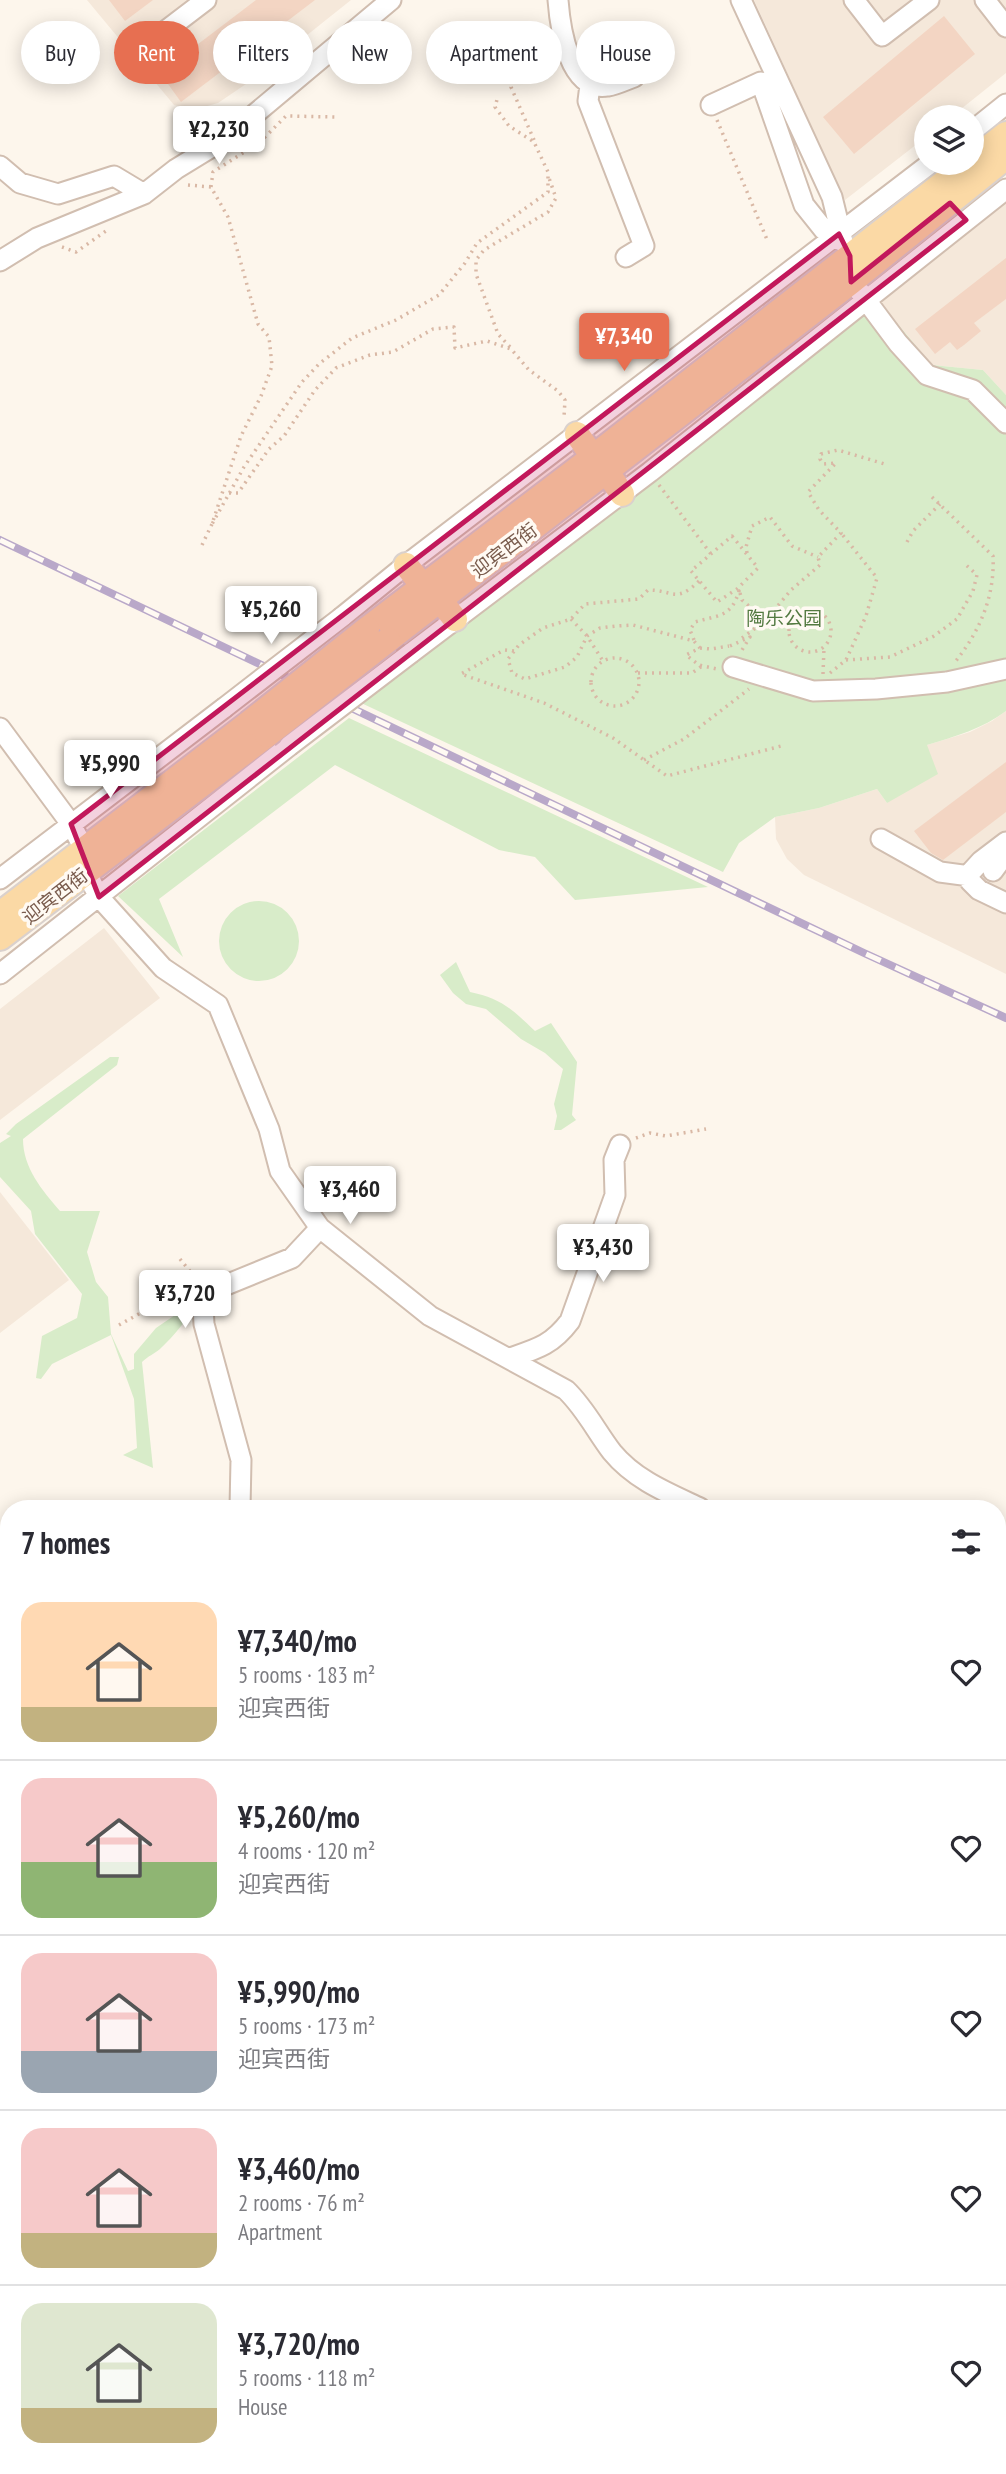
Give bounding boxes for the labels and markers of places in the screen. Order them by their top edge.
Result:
pin: ¥2,230 [162,106,276,166]
pin: ¥7,340 [567,314,681,373]
pin: ¥5,260 [214,586,328,646]
pin: ¥5,990 [53,740,167,800]
pin: ¥3,460 [293,1166,407,1226]
pin: ¥3,430 [546,1224,660,1284]
pin: ¥3,720 [128,1270,242,1330]

